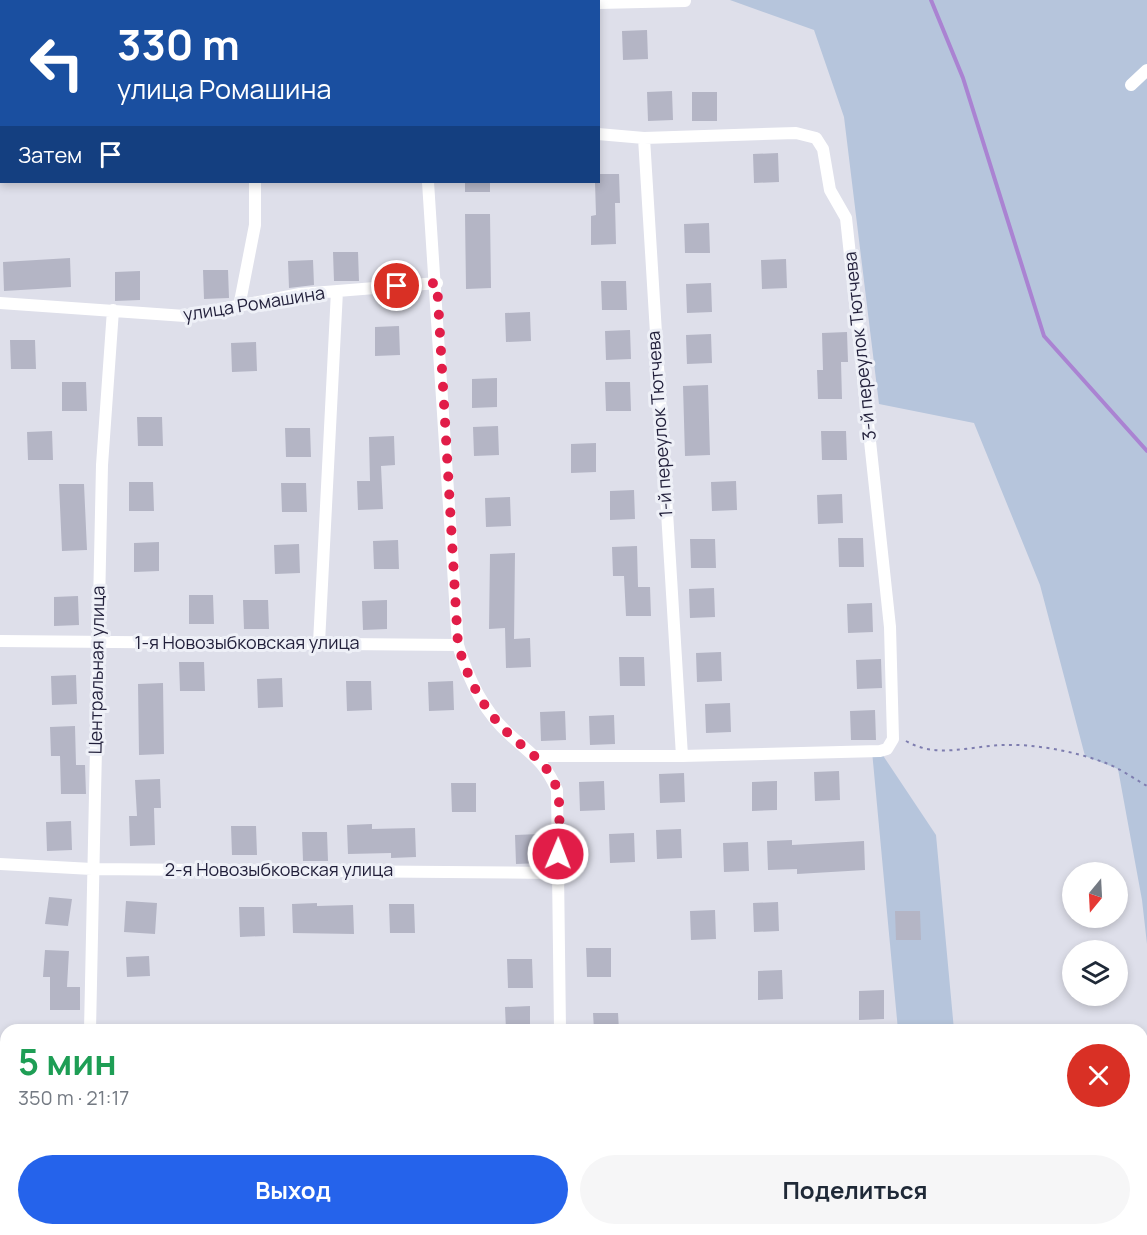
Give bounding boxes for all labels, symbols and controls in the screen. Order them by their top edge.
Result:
text: 330 m [117,15,240,73]
icon: left [18,24,96,102]
text: улица Ромашина [117,70,331,107]
icon: arrive [94,138,127,171]
text: Затем [18,140,82,170]
street label: 3-й переулок Тютчева [837,251,881,442]
pin [371,260,422,311]
icon: arrive [380,269,413,302]
street label: улица Ромашина [181,280,326,326]
street label: 1-й переулок Тютчева [641,330,677,518]
street label: Центральная улица [83,585,109,754]
street label: 1-я Новозыбковская улица [134,630,360,654]
position arrow [526,822,590,886]
street label: 2-я Новозыбковская улица [165,857,393,881]
north arrow [1062,862,1128,928]
map controls [1062,862,1128,1006]
button: layers [1062,940,1128,1006]
text: 5 мин [18,1037,117,1086]
button: close [1067,1044,1130,1107]
text: 350 m · 21:17 [18,1084,129,1111]
button: Выход [18,1155,568,1224]
button: Поделиться [580,1155,1130,1224]

